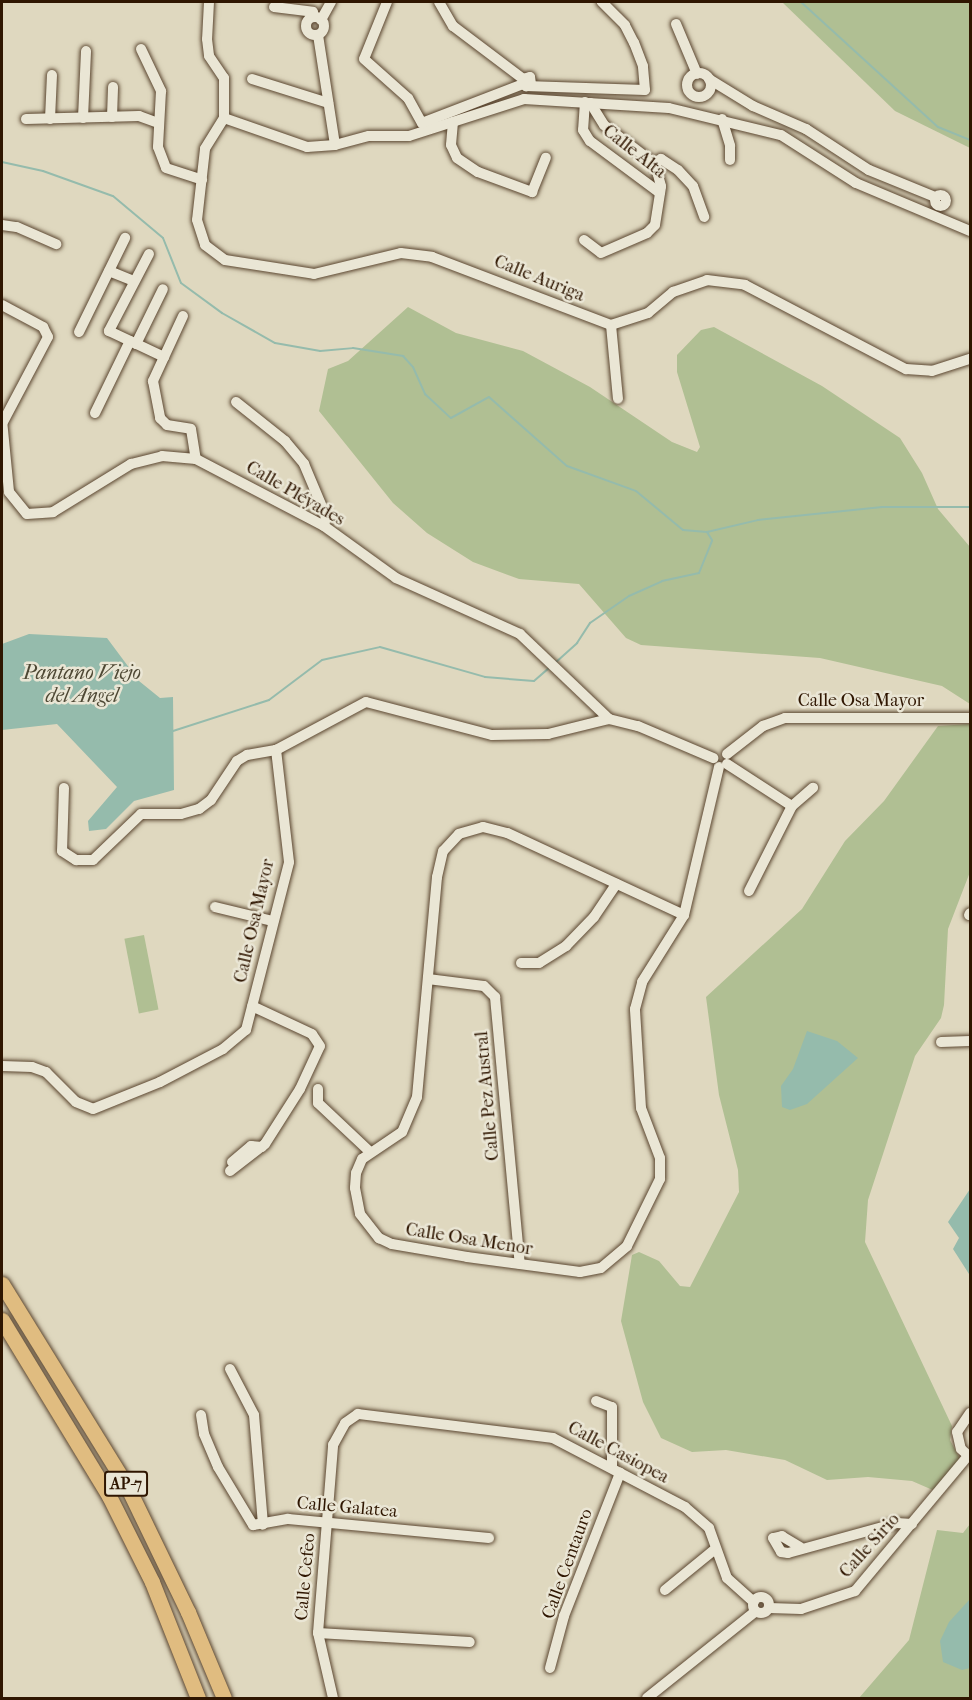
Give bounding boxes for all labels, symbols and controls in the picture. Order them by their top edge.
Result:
street label: Calle Alta [598,121,670,183]
street label: Calle Auriga [491,251,587,307]
street label: Calle Pléyades [242,457,348,531]
water label: Pantano Viejo del Angel [23,660,141,707]
street label: Calle Osa Mayor [798,690,924,712]
street label: Calle Osa Mayor [230,857,280,985]
street label: Calle Pez Austral [472,1030,504,1162]
street label: Calle Osa Menor [404,1219,534,1261]
street label: Calle Casiopea [564,1417,672,1489]
road number: AP-7 [104,1471,148,1497]
street label: Calle Galatea [296,1493,398,1523]
street label: Calle Centauro [538,1506,598,1622]
street label: Calle Sirio [835,1509,905,1583]
street label: Calle Cefeo [291,1532,321,1622]

